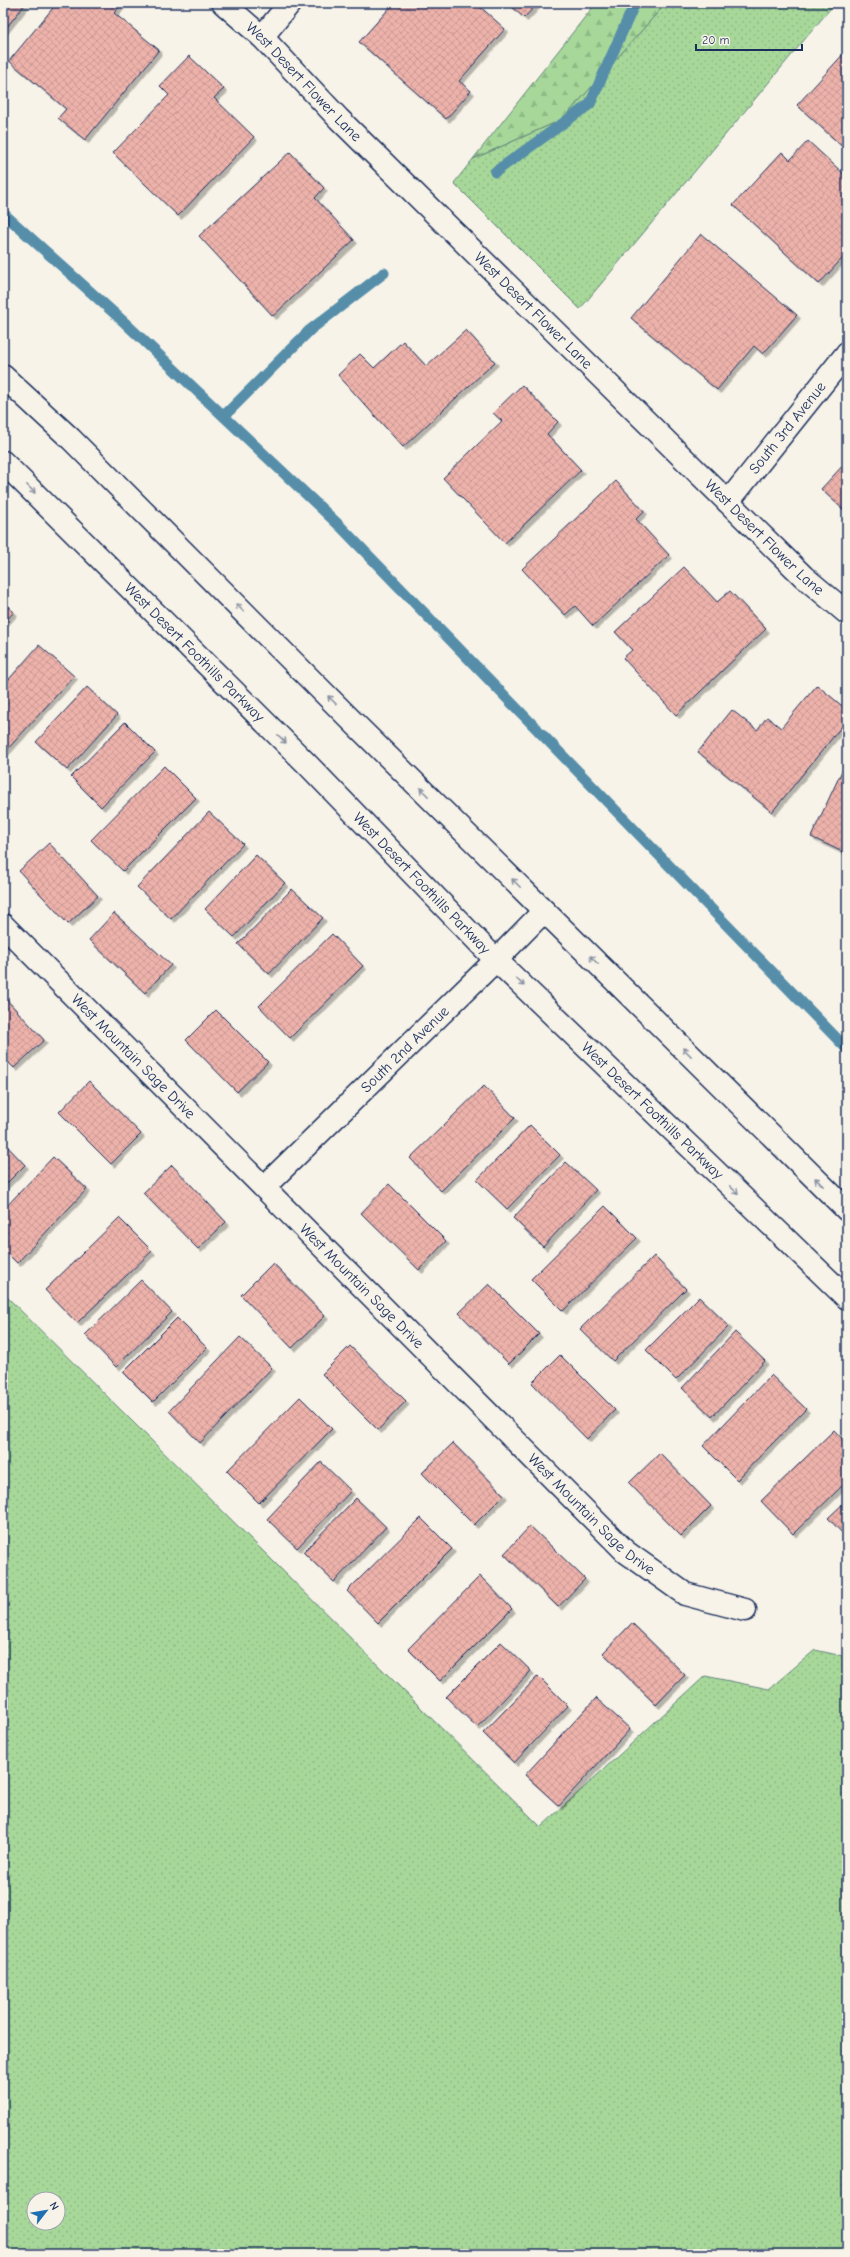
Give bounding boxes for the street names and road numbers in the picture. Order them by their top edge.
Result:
street label: West Desert Flower Lane [242,18,366,146]
street label: West Desert Flower Lane [470,248,597,373]
street label: South 3rd Avenue [745,378,830,478]
street label: West Desert Flower Lane [701,476,828,599]
street label: West Desert Foothills Parkway [121,579,269,726]
street label: West Desert Foothills Parkway [349,808,495,958]
street label: West Mountain Sage Drive [68,990,200,1123]
street label: South 2nd Avenue [357,1002,453,1096]
street label: West Desert Foothills Parkway [578,1038,727,1183]
street label: West Mountain Sage Drive [296,1220,428,1353]
street label: West Mountain Sage Drive [524,1450,659,1579]

